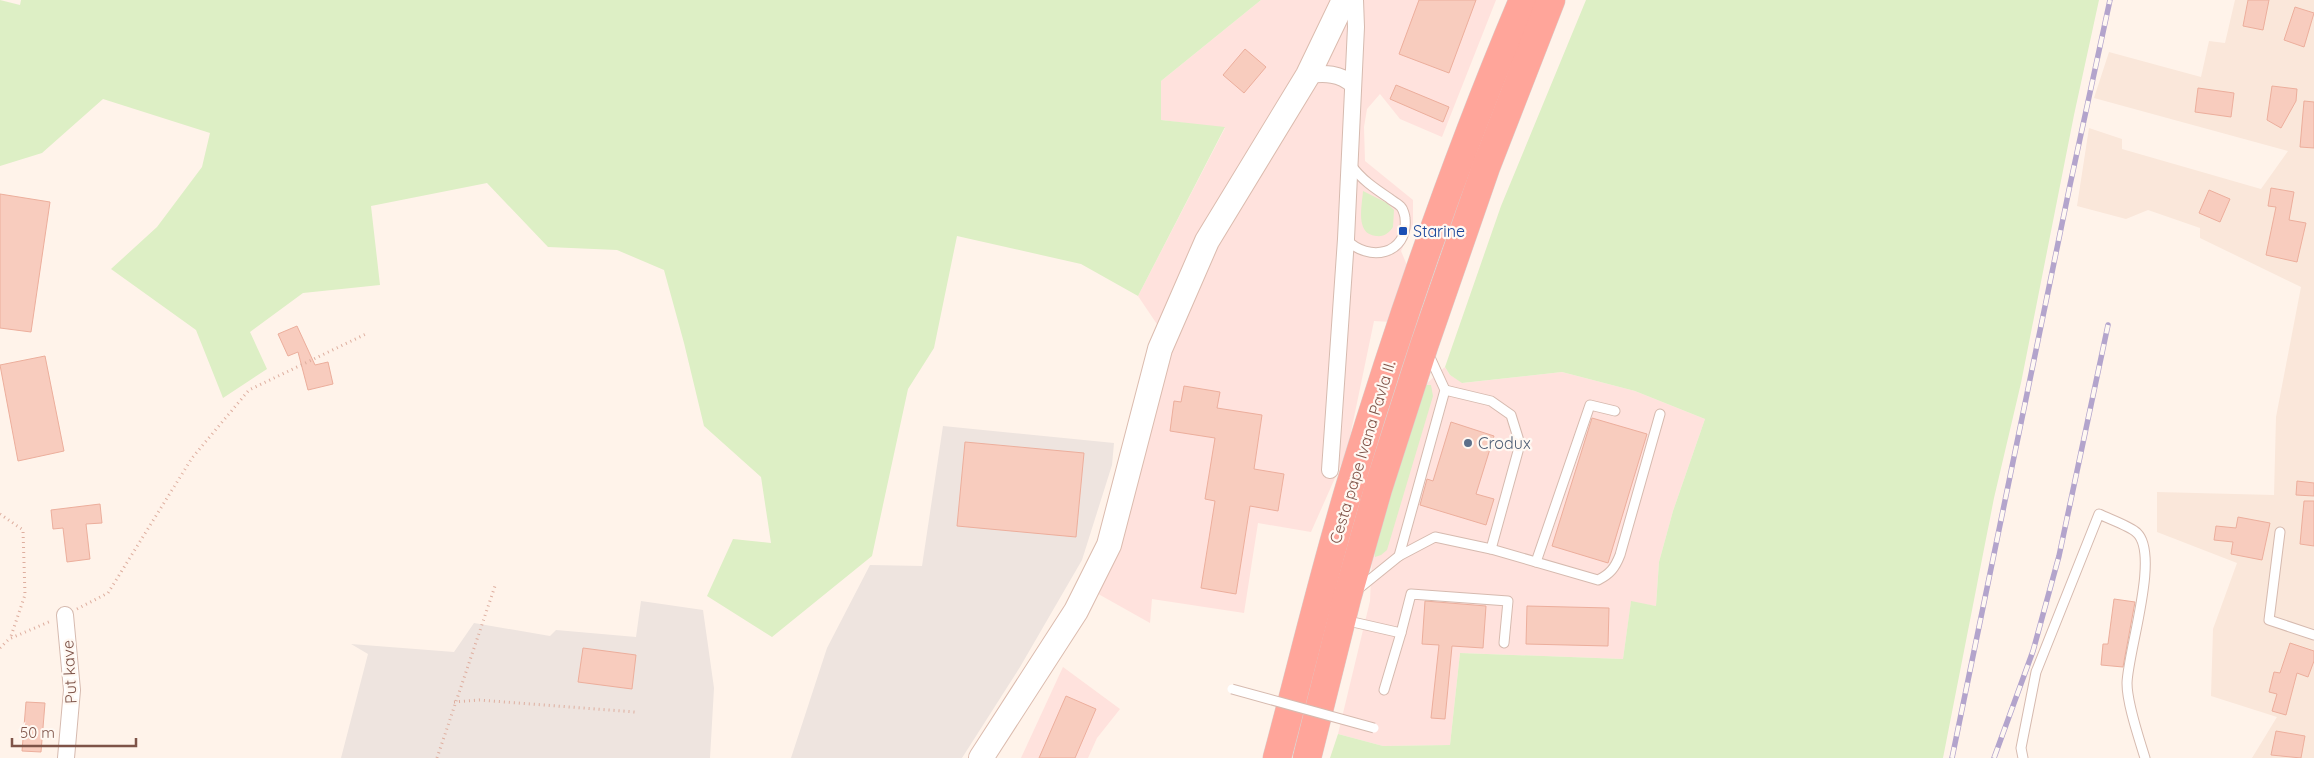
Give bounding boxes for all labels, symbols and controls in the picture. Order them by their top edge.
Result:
place label: Starine [1413,221,1465,241]
marker: Starine [1397,225,1409,237]
street label: Cesta pape Ivana Pavla II. [1325,358,1399,546]
place label: Crodux [1478,433,1531,453]
marker: Crodux [1462,437,1474,449]
street label: Put kave [57,640,81,704]
scale bar [12,716,136,748]
text: 50 m [20,723,55,742]

